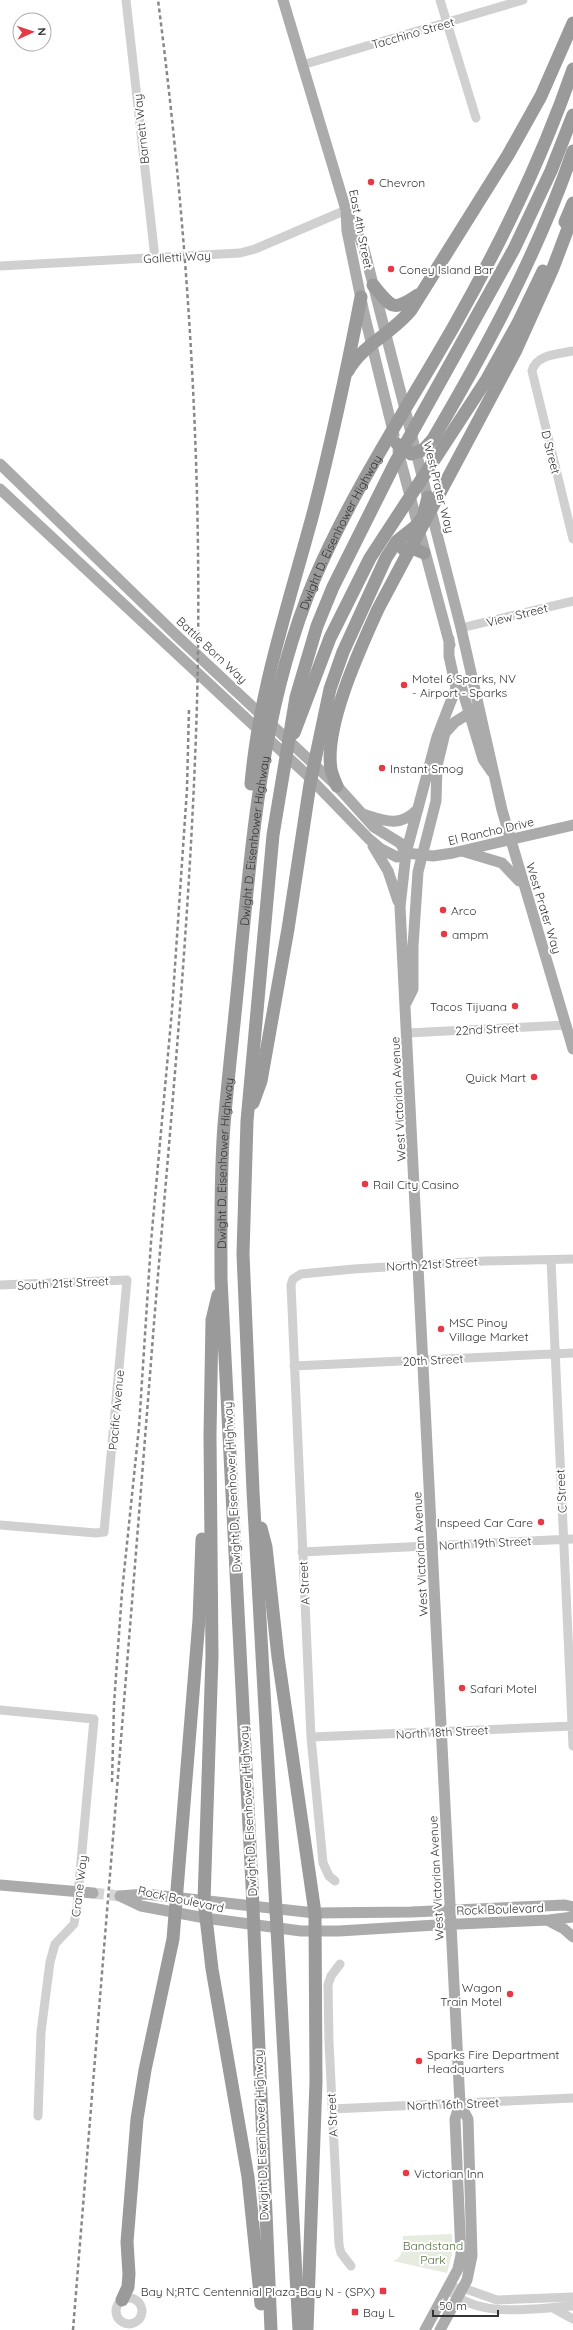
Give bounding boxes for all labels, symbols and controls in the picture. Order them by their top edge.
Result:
north arrow [12,12,52,52]
street label: Tacchino Street [370,14,456,52]
text: N [35,27,49,36]
street label: Barnett Way [130,93,152,165]
place label: Chevron [379,175,425,190]
marker: Chevron [366,177,376,187]
street label: East 4th Street [346,188,376,270]
street label: Galletti Way [143,248,211,266]
place label: Coney Island Bar [399,262,494,277]
marker: Coney Island Bar [386,264,396,274]
street label: D Street [538,428,564,476]
street label: West Prater Way [420,439,458,535]
street label: Dwight D. Eisenhower Highway [296,452,384,612]
street label: View Street [485,600,549,630]
street label: Battle Born Way [173,613,251,687]
place label: Motel 6 Sparks, NV - Airport - Sparks [412,671,516,700]
marker: Motel 6 Sparks, NV - Airport - Sparks [399,680,409,690]
street label: Dwight D. Eisenhower Highway [236,755,272,927]
place label: Instant Smog [390,761,464,776]
marker: Instant Smog [377,763,387,773]
street label: El Rancho Drive [447,814,536,848]
street label: West Prater Way [523,861,565,955]
place label: Arco [451,903,477,918]
marker: Arco [438,905,448,915]
place label: ampm [452,927,488,942]
marker: ampm [439,929,449,939]
place label: Tacos Tijuana [430,999,507,1014]
marker: Tacos Tijuana [510,1001,520,1011]
street label: 22nd Street [455,1020,519,1038]
street label: West Victorian Avenue [387,1036,409,1162]
place label: Quick Mart [466,1070,526,1085]
marker: Quick Mart [529,1072,539,1082]
street label: Dwight D. Eisenhower Highway [213,1077,236,1249]
place label: Rail City Casino [373,1177,459,1192]
marker: Rail City Casino [360,1179,370,1189]
street label: North 21st Street [386,1254,478,1274]
street label: South 21st Street [17,1273,109,1293]
place label: MSC Pinoy Village Market [449,1315,528,1344]
marker: MSC Pinoy Village Market [436,1324,446,1334]
street label: 20th Street [402,1351,464,1369]
street label: Pacific Avenue [105,1369,127,1451]
street label: Dwight D. Eisenhower Highway [220,1401,244,1573]
street label: C Street [552,1469,570,1513]
street label: West Victorian Avenue [409,1491,431,1617]
place label: Inspeed Car Care [437,1515,533,1530]
marker: Inspeed Car Care [536,1517,546,1527]
street label: North 19th Street [438,1533,532,1553]
street label: A Street [295,1561,313,1605]
place label: Safari Motel [470,1681,537,1696]
marker: Safari Motel [457,1683,467,1693]
street label: North 18th Street [395,1722,489,1742]
street label: Dwight D. Eisenhower Highway [236,1725,260,1897]
street label: West Victorian Avenue [425,1815,447,1941]
street label: Crane Way [68,1854,90,1918]
street label: Rock Boulevard [137,1883,225,1915]
street label: Rock Boulevard [456,1900,544,1918]
place label: Wagon Train Motel [440,1980,502,2009]
marker: Wagon Train Motel [505,1989,515,1999]
place label: Sparks Fire Department Headquarters [427,2047,559,2076]
street label: Dwight D. Eisenhower Highway [251,2049,271,2221]
marker: Sparks Fire Department Headquarters [414,2056,424,2066]
street label: A Street [323,2093,341,2137]
street label: North 16th Street [406,2095,500,2113]
place label: Victorian Inn [414,2166,484,2181]
marker: Victorian Inn [401,2168,411,2178]
park label: Bandstand Park [403,2238,463,2267]
place label: Bay N;RTC Centennial Plaza-Bay N - (SPX) [141,2284,375,2299]
marker: Bay N;RTC Centennial Plaza-Bay N - (SPX) [378,2286,388,2296]
scale bar [433,2292,498,2318]
text: 50 m [439,2298,467,2313]
place label: Bay L [363,2305,395,2320]
marker: Bay L [350,2307,360,2317]

